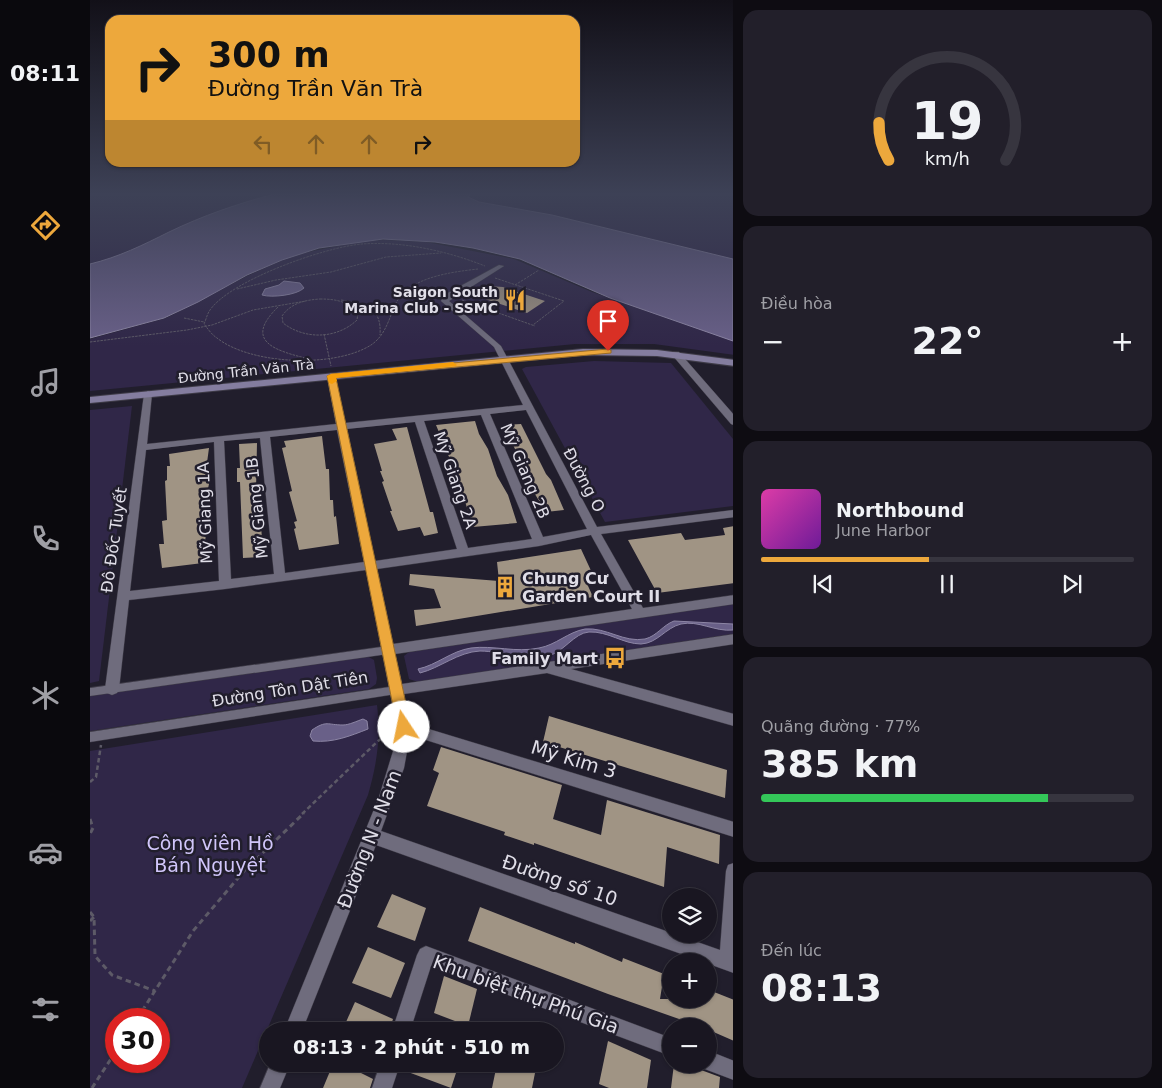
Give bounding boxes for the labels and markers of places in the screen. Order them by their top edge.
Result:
place label: Saigon South Marina Club - SSMC [344,284,498,316]
restaurant icon: Saigon South Marina Club - SSMC [502,287,528,313]
pin [587,300,629,351]
place label: Chung Cư Garden Court II [522,569,660,606]
building icon: Chung Cư Garden Court II [492,574,518,600]
bus stop icon: Family Mart [602,645,628,671]
place label: Family Mart [491,649,598,668]

